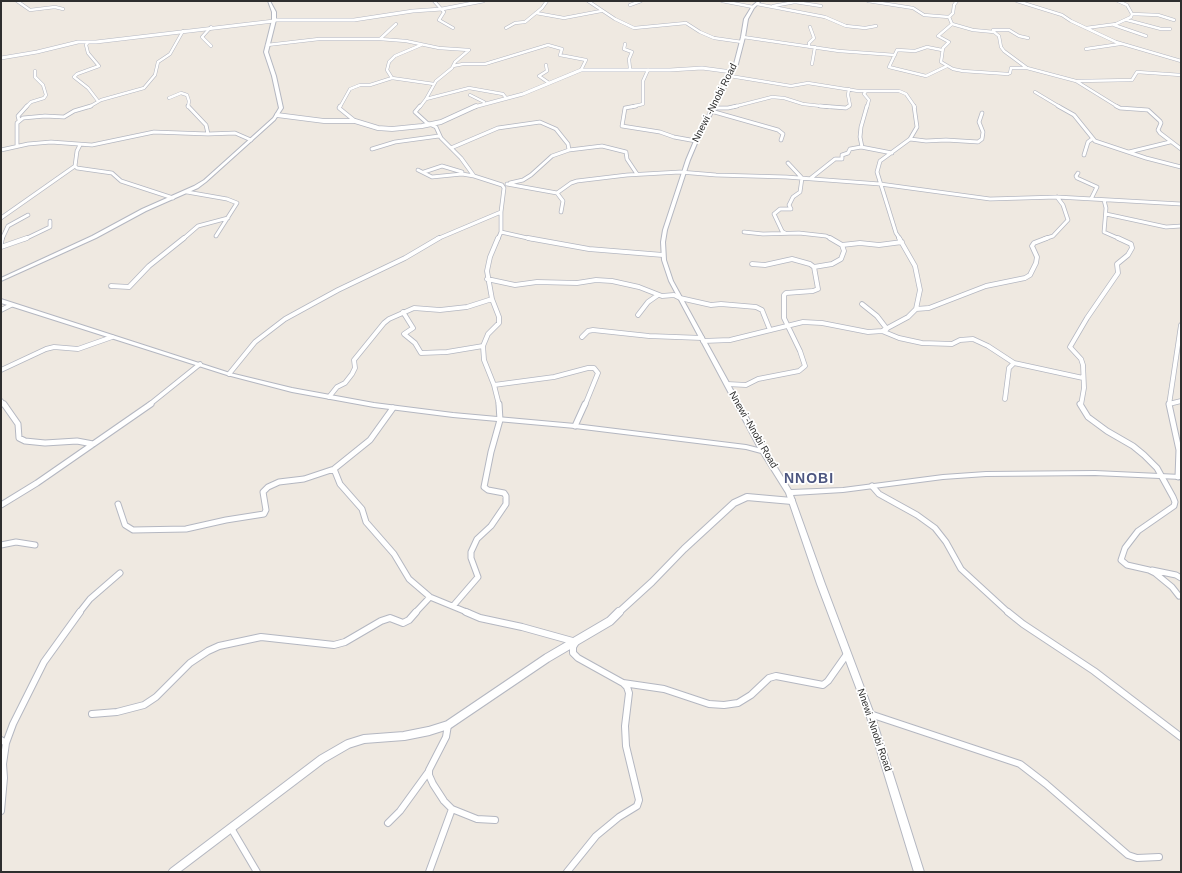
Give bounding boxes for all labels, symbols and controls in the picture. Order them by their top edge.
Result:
street label: Nnewi -Nnobi Road [690,62,740,144]
street label: Nnewi -Nnobi Road [726,389,780,471]
district label: NNOBI [784,471,834,487]
street label: Nnewi -Nnobi Road [854,687,894,773]

